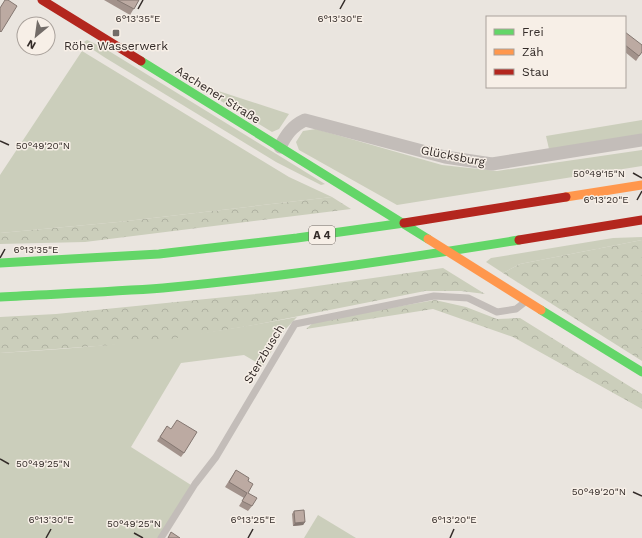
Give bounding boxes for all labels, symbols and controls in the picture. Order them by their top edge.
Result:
text: 6°13'35"E [116,13,160,24]
text: 6°13'30"E [317,13,363,24]
north arrow [16,16,56,56]
legend [486,16,626,88]
text: Frei [522,25,544,39]
marker: Röhe Wasserwerk [111,28,121,38]
text: N [25,37,38,52]
place label: Röhe Wasserwerk [64,39,168,53]
text: Zäh [522,45,544,59]
street label: Aachener Straße [173,63,263,127]
text: Stau [522,65,549,79]
text: 50°49'20"N [16,140,70,151]
street label: Glücksburg [420,143,487,169]
text: 50°49'15"N [573,168,625,179]
text: 6°13'20"E [583,194,629,205]
road number: A 4 [309,226,335,244]
text: 6°13'35"E [14,244,58,255]
street label: Sterzbusch [241,322,287,386]
text: 50°49'25"N [16,458,70,469]
text: 50°49'20"N [572,486,626,497]
text: 6°13'30"E [28,514,74,525]
text: 6°13'25"E [231,514,275,525]
text: 6°13'20"E [431,514,477,525]
text: 50°49'25"N [107,518,161,529]

